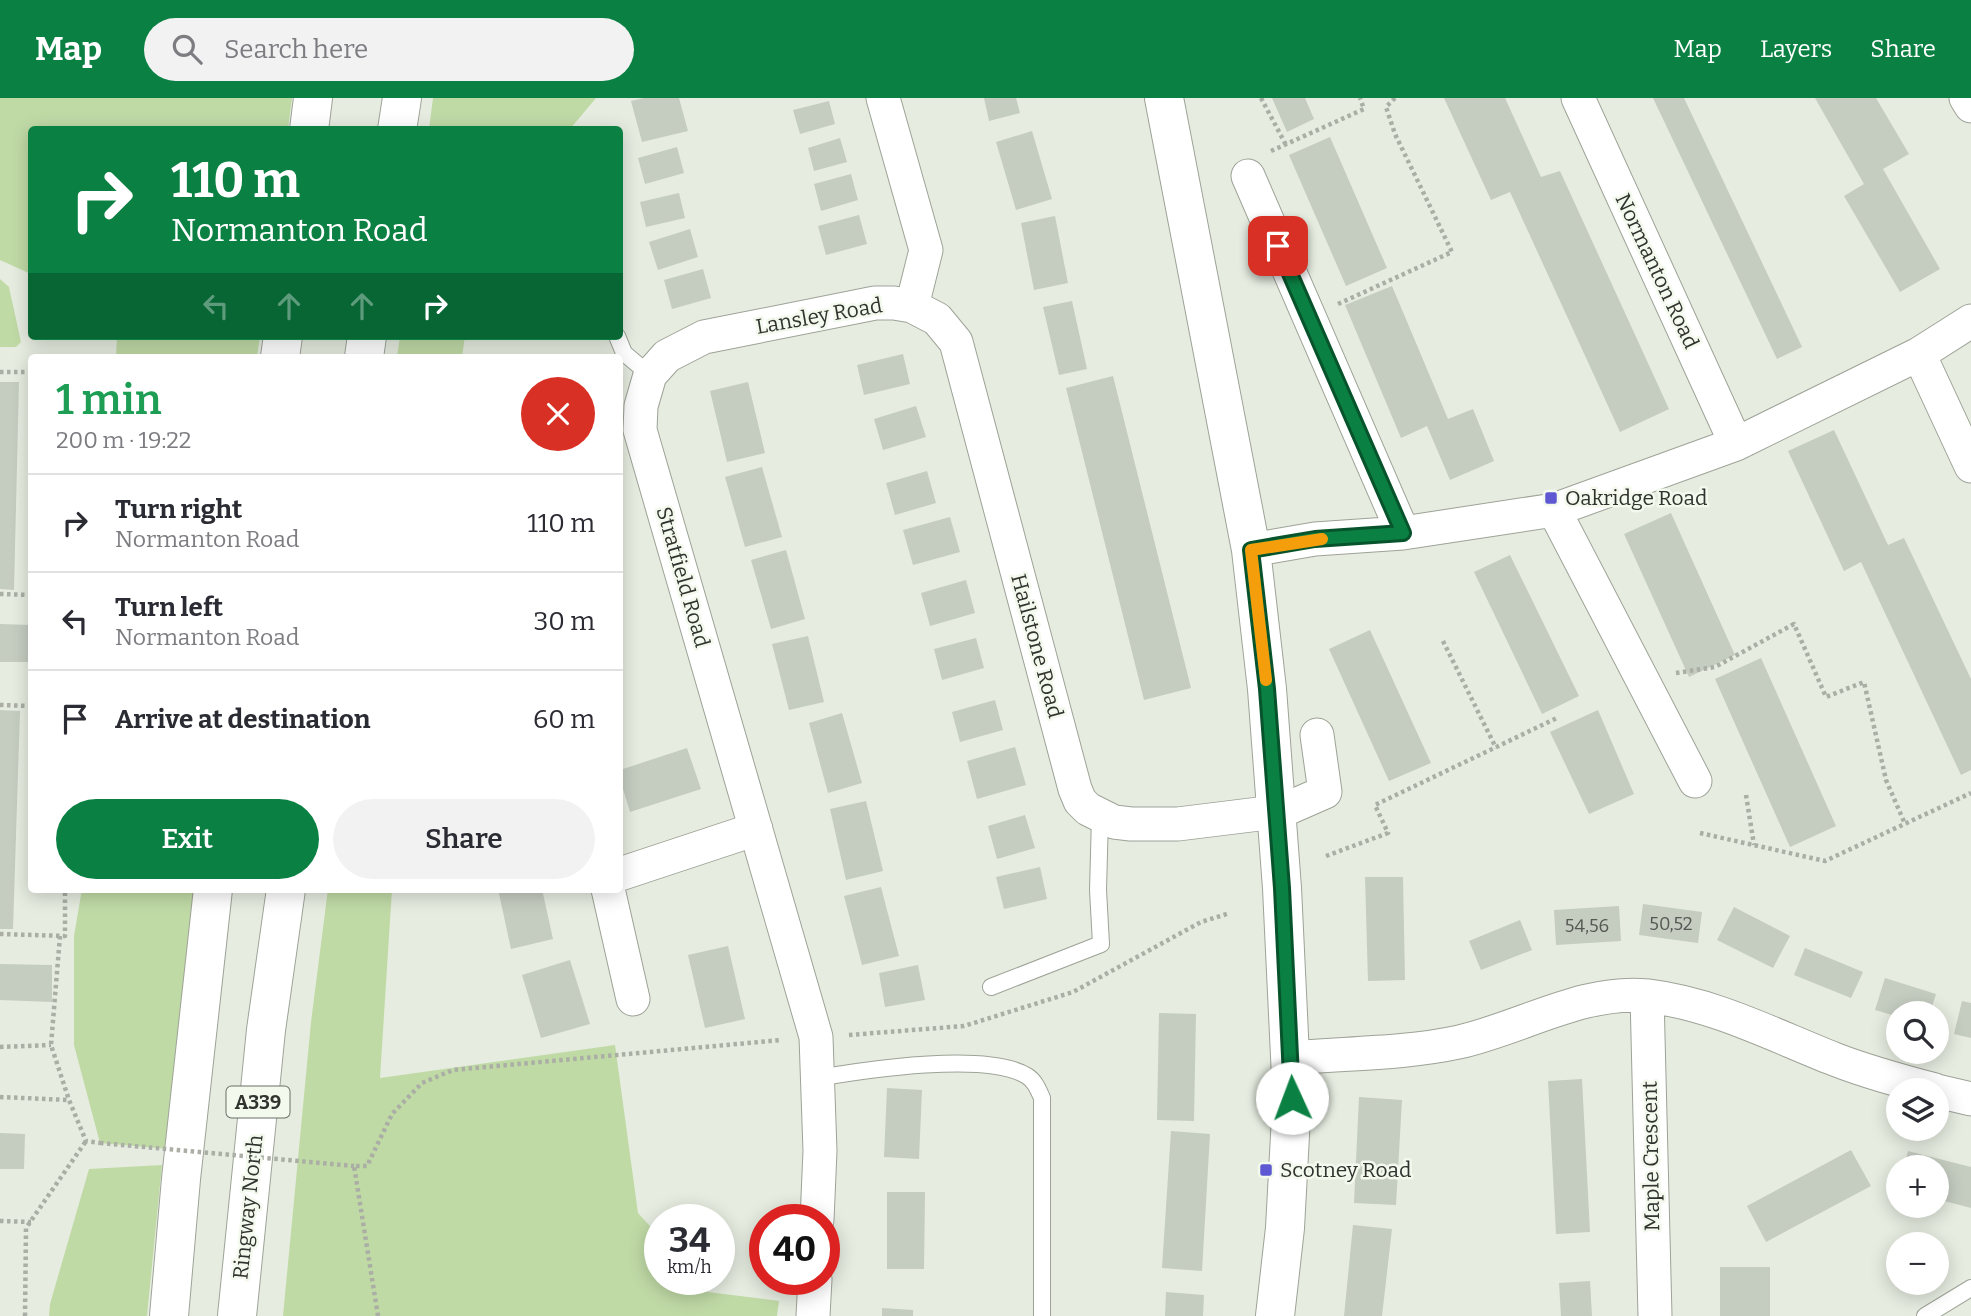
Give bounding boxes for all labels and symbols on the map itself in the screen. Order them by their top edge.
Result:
street label: Normanton Road [1610,189,1704,353]
pin [1248,216,1308,276]
street label: Lansley Road [754,292,884,340]
place label: Oakridge Road [1565,485,1707,511]
marker: Oakridge Road [1543,490,1559,506]
street label: Stratfield Road [651,504,715,650]
street label: Hailstone Road [1005,571,1069,721]
house number: 50,52 [1649,913,1693,935]
house number: 54,56 [1565,915,1609,937]
position arrow [1255,1061,1329,1135]
street label: Maple Crescent [1637,1080,1665,1231]
road number: A339 [226,1086,290,1118]
street label: Ringway North [227,1133,269,1281]
place label: Scotney Road [1280,1157,1411,1183]
marker: Scotney Road [1258,1162,1274,1178]
speed limit sign: 40 [749,1204,840,1295]

